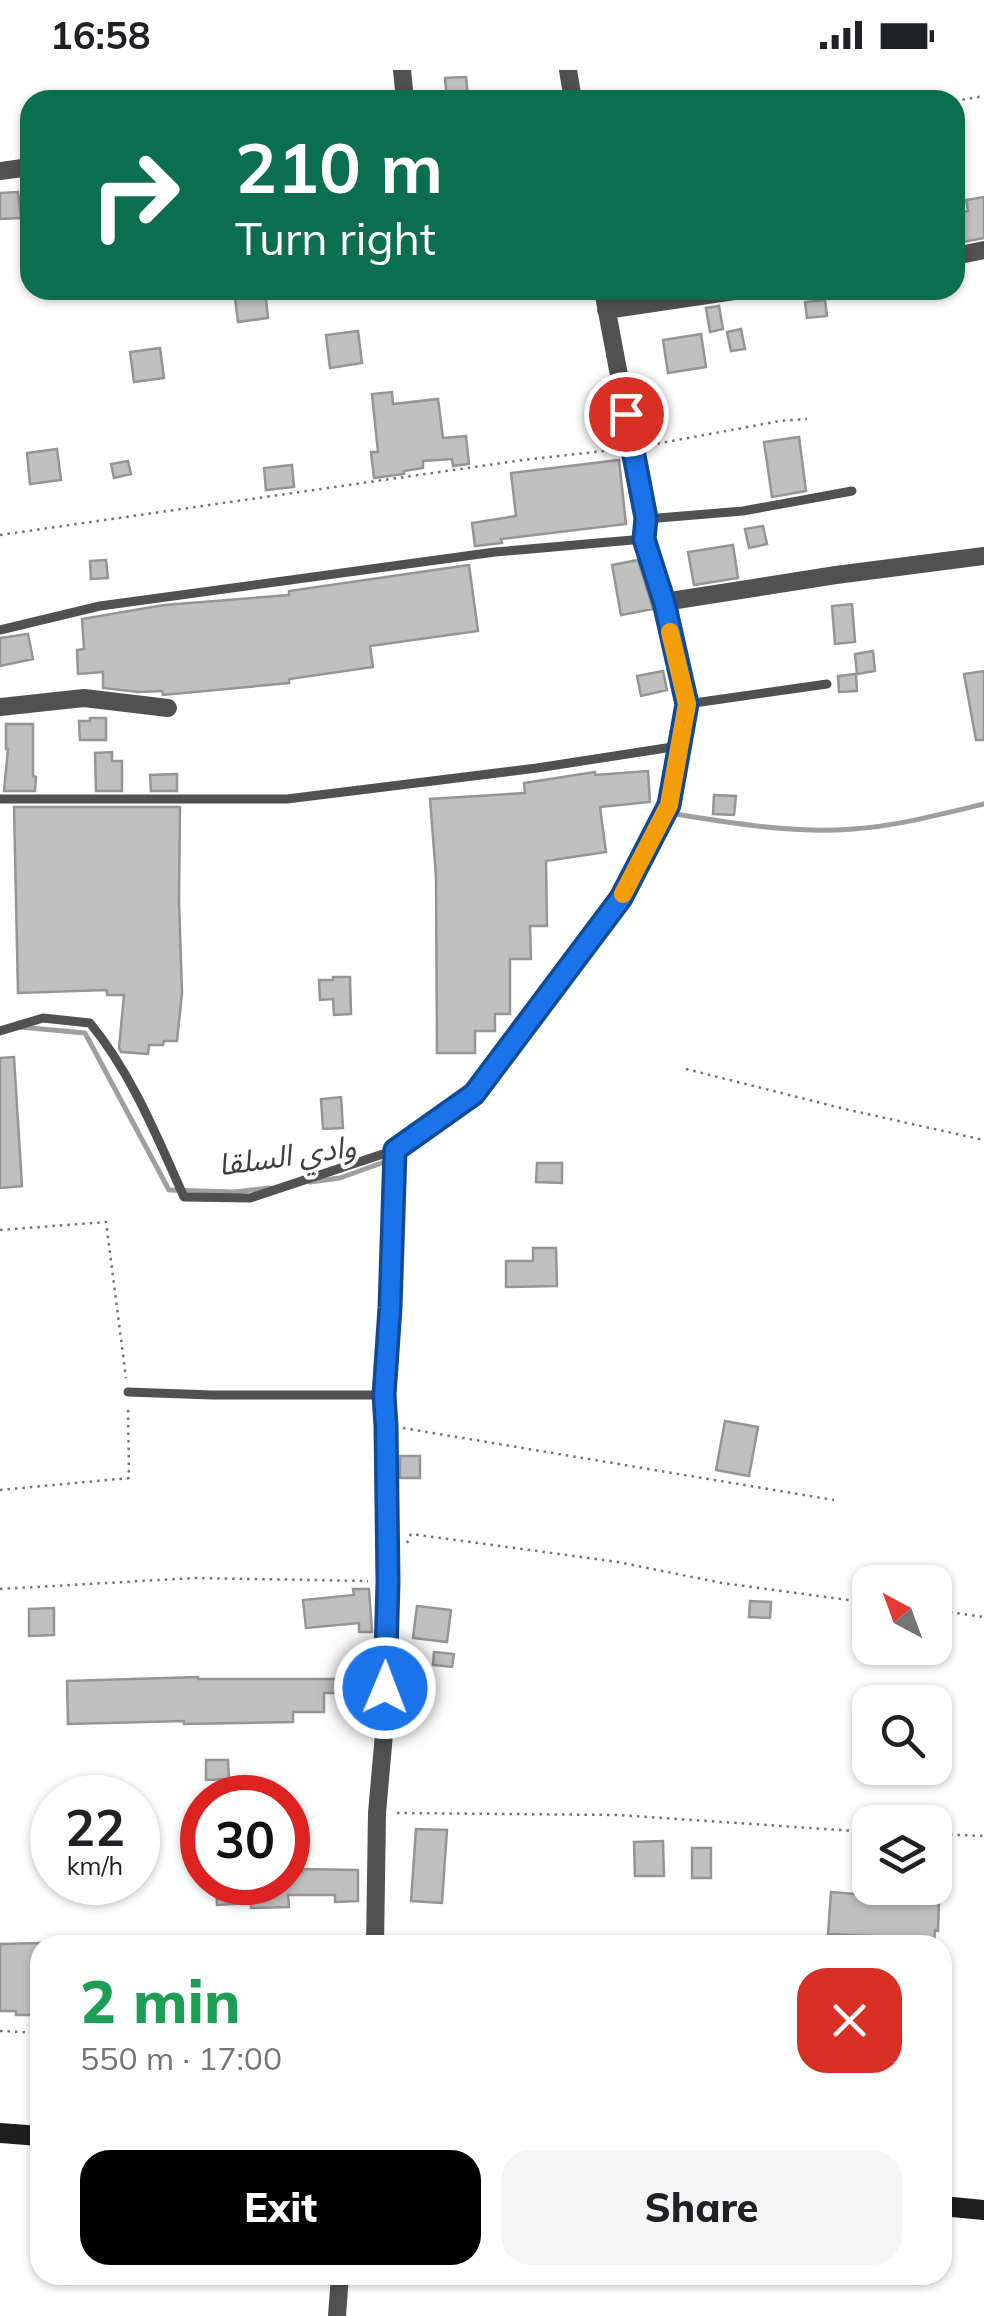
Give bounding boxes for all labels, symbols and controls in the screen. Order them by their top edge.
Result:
text: 16:58 [50,11,151,59]
text: 210 m [235,123,443,211]
icon: right [70,130,200,260]
text: Turn right [235,210,436,266]
pin [584,372,669,457]
icon: arrive [599,387,654,442]
water label: وادي السلقا [216,1127,359,1188]
north arrow [852,1565,952,1665]
map controls [852,1565,952,1905]
position arrow [333,1636,437,1740]
button: search [852,1685,952,1785]
speed limit sign: 30 [180,1775,310,1905]
text: 22 [65,1796,125,1859]
button: layers [852,1805,952,1905]
text: km/h [67,1850,123,1881]
text: 2 min [80,1963,241,2038]
button: close [797,1968,902,2073]
text: 550 m · 17:00 [80,2038,282,2078]
button: Exit [80,2150,481,2265]
button: Share [501,2150,902,2265]

